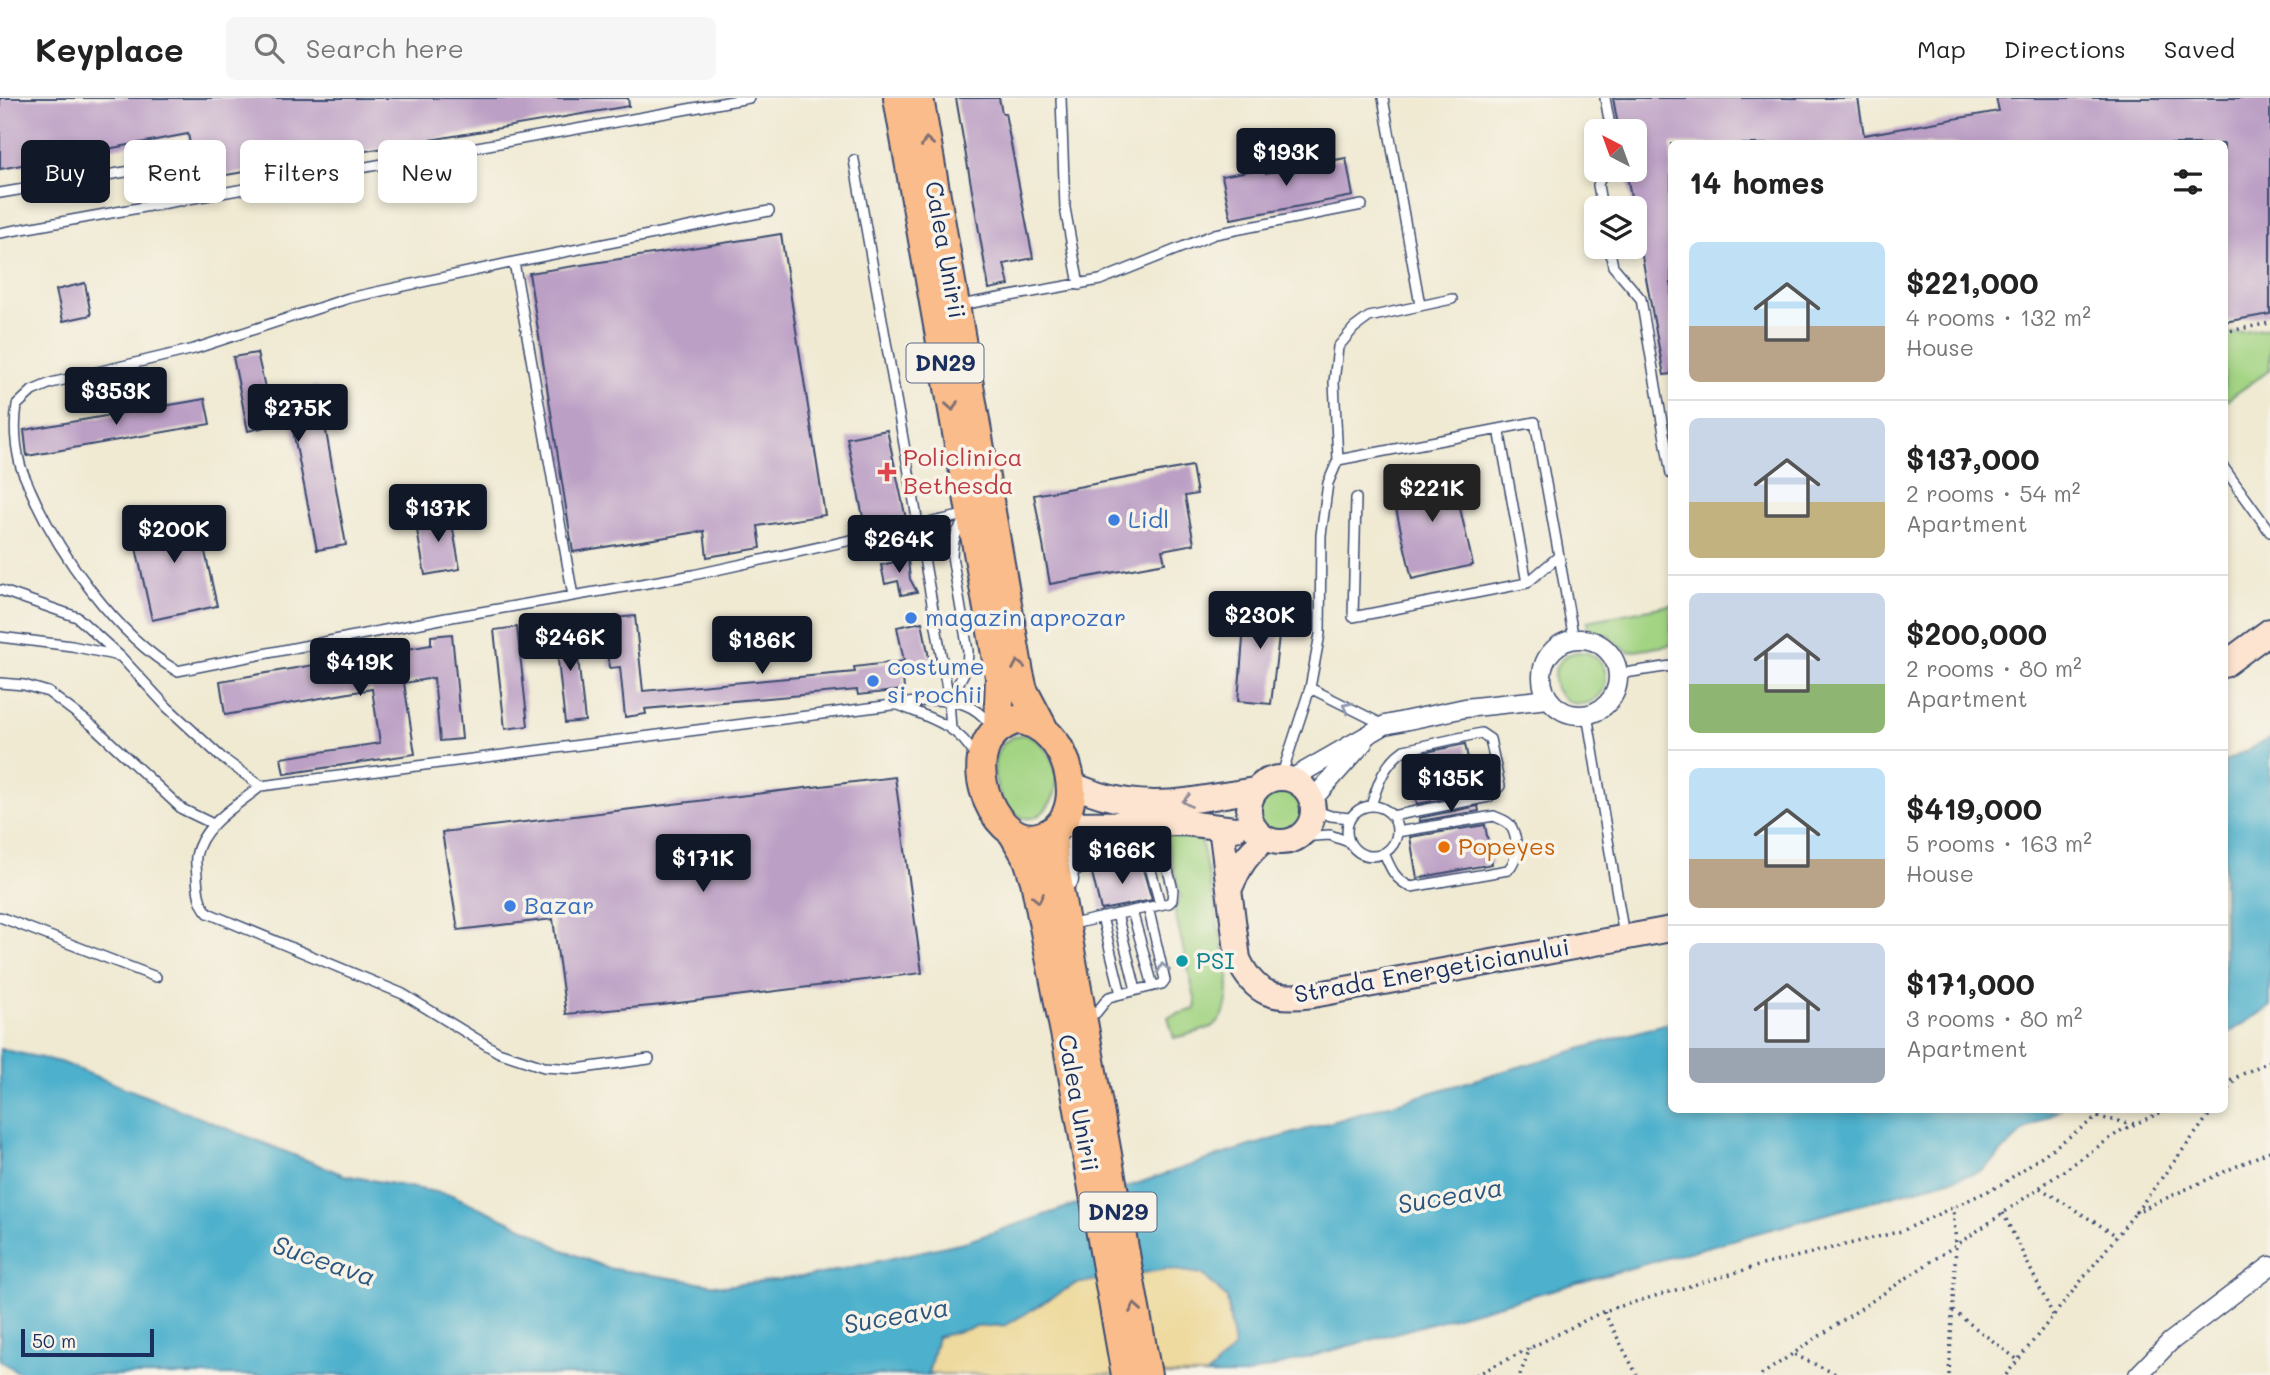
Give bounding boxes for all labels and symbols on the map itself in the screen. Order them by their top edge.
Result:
north arrow [1584,119,1647,182]
pin: $193K [1237,129,1335,188]
one-way arrow [920,136,935,148]
street label: Calea Unirii [919,179,974,321]
road number: DN29 [906,344,984,382]
pin: $353K [67,368,165,427]
pin: $275K [249,384,347,444]
one-way arrow [944,401,959,412]
place label: Policlinica Bethesda [903,441,1022,500]
marker: Policlinica Bethesda [877,462,897,482]
pin: $221K [1383,464,1481,524]
pin: $137K [389,484,487,544]
place label: Lidl [1128,503,1169,534]
pin: $200K [125,505,223,565]
marker: Lidl [1106,512,1122,528]
pin: $264K [850,516,948,575]
pin: $230K [1211,592,1309,651]
place label: magazin aprozar [925,601,1126,632]
marker: magazin aprozar [903,610,919,626]
pin: $246K [521,614,619,673]
pin: $186K [713,616,811,676]
pin: $419K [311,638,409,698]
place label: costume si rochii [887,650,985,709]
one-way arrow [1011,659,1026,671]
marker: costume si rochii [865,673,881,689]
one-way arrow [1342,702,1354,716]
pin: $135K [1402,754,1500,814]
one-way arrow [1182,793,1193,808]
pin: $166K [1073,826,1171,886]
place label: Popeyes [1458,830,1556,861]
pin: $171K [654,834,752,894]
marker: Popeyes [1436,839,1452,855]
place label: Bazar [524,889,594,920]
one-way arrow [1030,892,1045,904]
marker: Bazar [502,898,518,914]
street label: Strada Energeticianului [1292,930,1572,1009]
place label: PSI [1196,944,1235,975]
marker: PSI [1174,953,1190,969]
one-way arrow [1156,962,1171,974]
street label: Calea Unirii [1052,1032,1107,1174]
water label: Suceava [1394,1169,1505,1221]
road number: DN29 [1080,1192,1156,1232]
water label: Suceava [268,1227,380,1293]
water label: Suceava [840,1289,951,1341]
one-way arrow [1128,1302,1143,1314]
scale bar [21,1326,154,1358]

